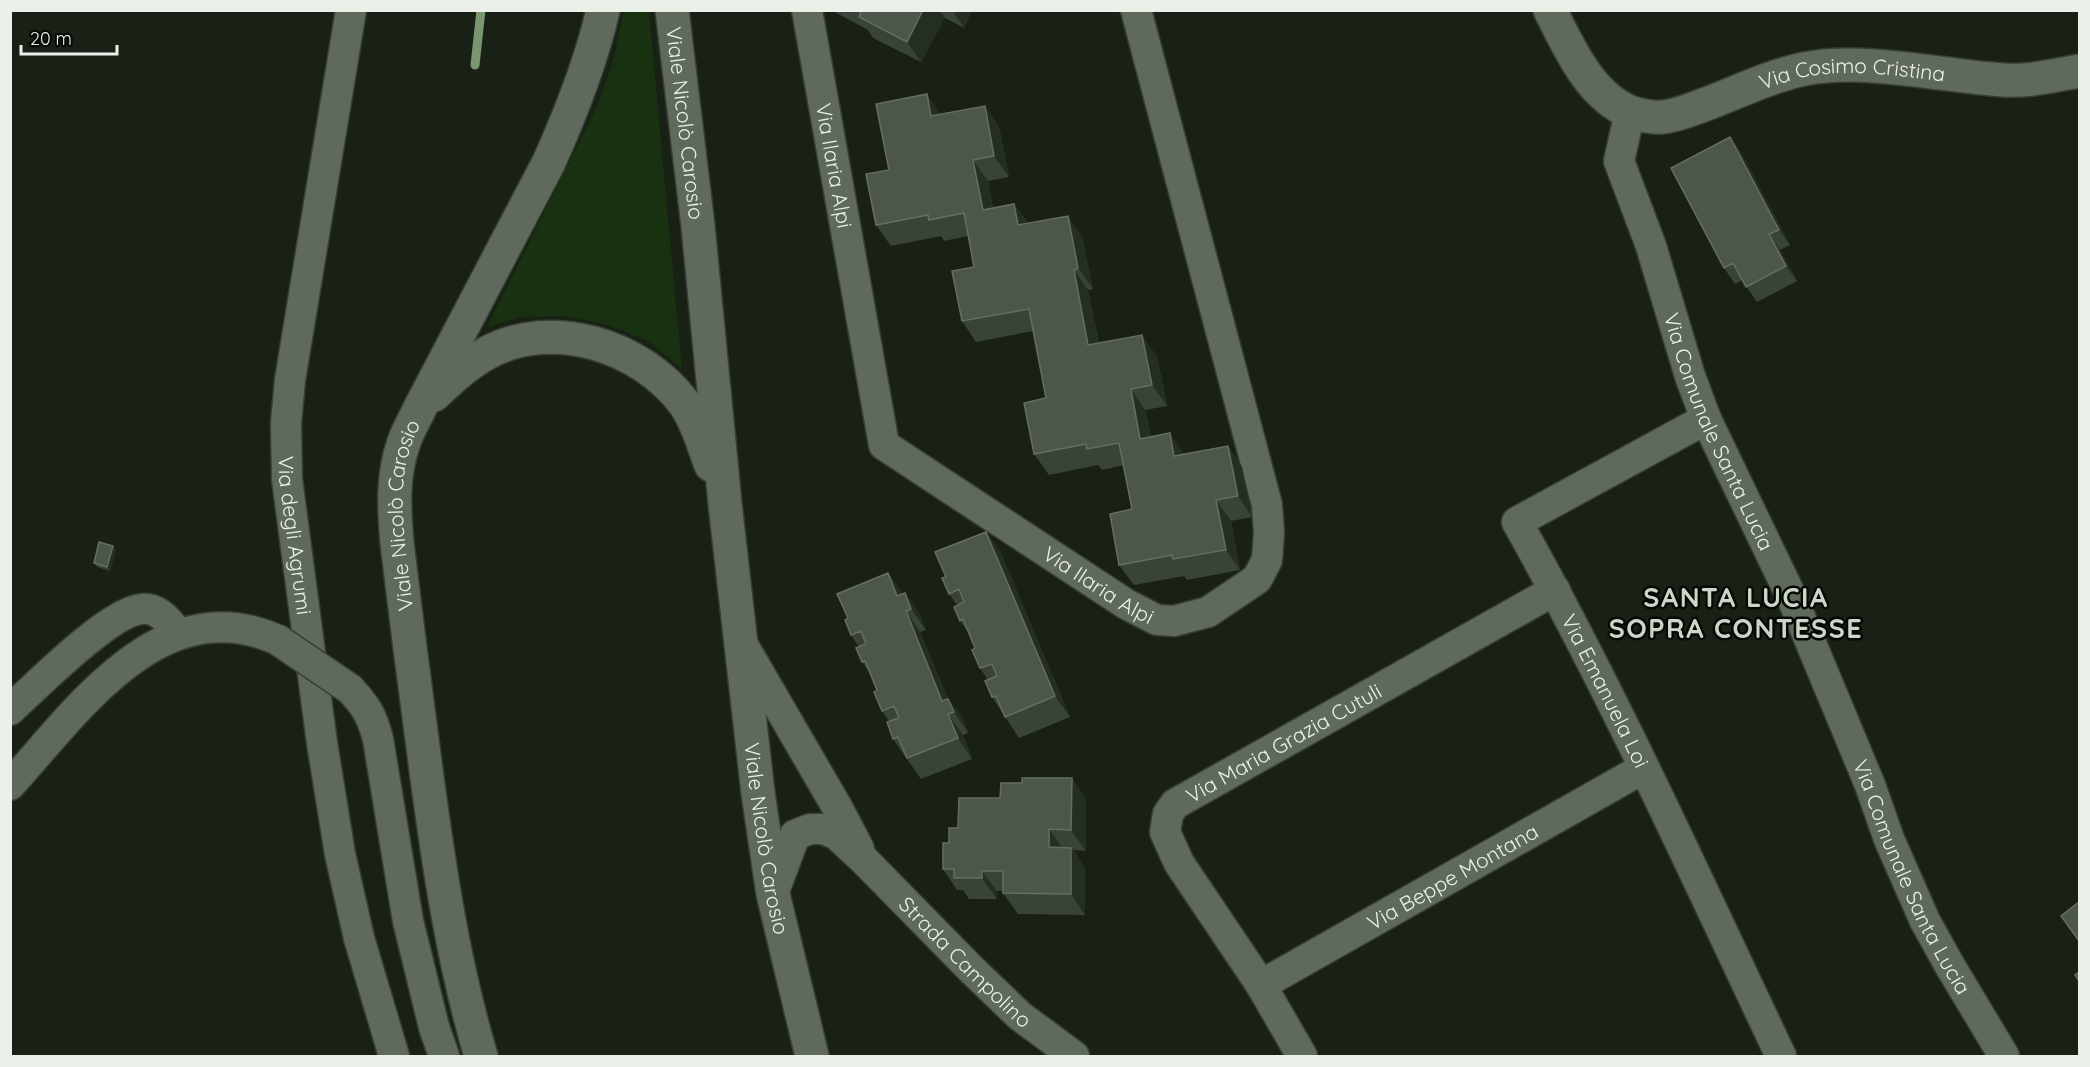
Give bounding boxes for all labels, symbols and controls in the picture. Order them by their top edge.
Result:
scale bar [21,18,117,56]
street label: Viale Nicolò Carosio [661,25,710,221]
text: 20 m [30,27,72,50]
street label: Via Cosimo Cristina [1755,52,1947,95]
street label: Via Ilaria Alpi [811,101,858,230]
street label: Via Comunale Santa Lucia [1659,310,1780,554]
street label: Viale Nicolò Carosio [382,415,425,613]
street label: Via degli Agrumi [273,456,318,616]
street label: Via Ilaria Alpi [1038,540,1159,629]
district label: SANTA LUCIA SOPRA CONTESSE [1609,580,1863,645]
street label: Via Emanuela Loi [1556,610,1655,772]
street label: Via Maria Grazia Cutuli [1181,677,1386,808]
street label: Viale Nicolò Carosio [739,741,795,937]
street label: Via Comunale Santa Lucia [1848,756,1977,999]
street label: Via Beppe Montana [1362,818,1543,935]
street label: Strada Campolino [894,891,1037,1033]

